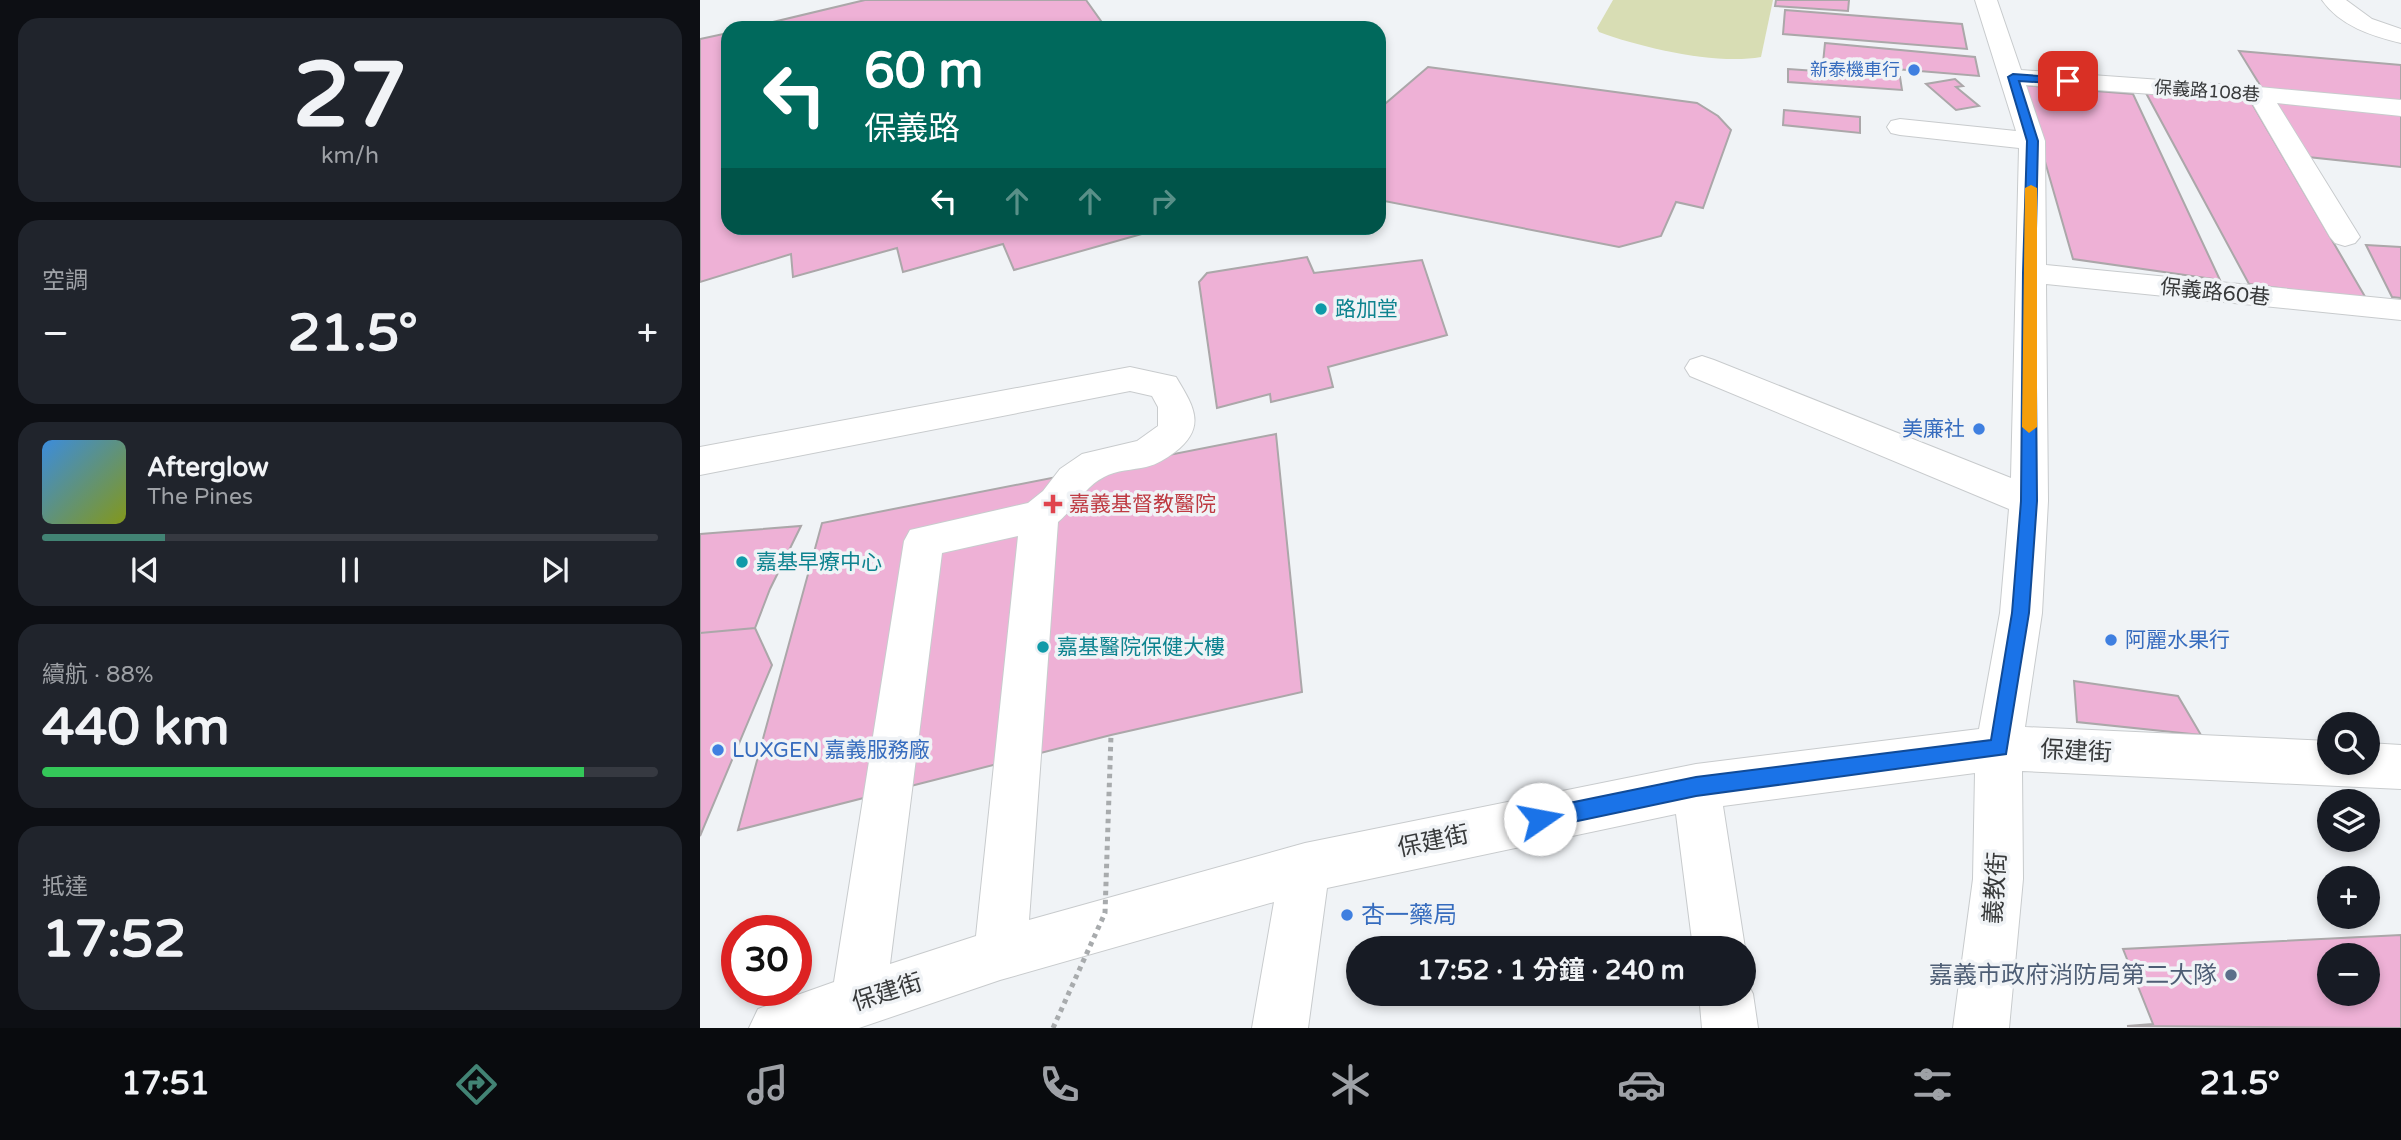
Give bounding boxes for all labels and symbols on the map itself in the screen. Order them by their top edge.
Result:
pin [2038,51,2098,111]
place label: 新泰機車行 [1810,59,1900,81]
marker: 新泰機車行 [1906,62,1922,78]
street label: 保義路108巷 [2153,76,2261,106]
street label: 保義路60巷 [2159,274,2271,311]
place label: 路加堂 [1335,297,1398,322]
marker: 路加堂 [1313,301,1329,317]
place label: 美廉社 [1902,417,1965,442]
marker: 美廉社 [1971,421,1987,437]
place label: 嘉義基督教醫院 [1069,492,1216,517]
marker: 嘉義基督教醫院 [1043,494,1063,514]
place label: 嘉基早療中心 [756,550,882,575]
marker: 嘉基早療中心 [734,554,750,570]
place label: 阿麗水果行 [2125,628,2230,653]
marker: 阿麗水果行 [2103,632,2119,648]
place label: 嘉基醫院保健大樓 [1057,635,1225,660]
marker: 嘉基醫院保健大樓 [1035,639,1051,655]
street label: 保建街 [2039,735,2113,768]
place label: LUXGEN 嘉義服務廠 [732,738,930,763]
marker: LUXGEN 嘉義服務廠 [710,742,726,758]
position arrow [1503,782,1577,856]
street label: 保建街 [1395,820,1471,863]
street label: 義教街 [1979,851,2012,925]
place label: 杏一藥局 [1361,901,1457,930]
marker: 杏一藥局 [1339,907,1355,923]
speed limit sign: 30 [721,915,812,1006]
place label: 嘉義市政府消防局第二大隊 [1929,961,2217,990]
marker: 嘉義市政府消防局第二大隊 [2223,967,2239,983]
street label: 保建街 [848,968,926,1017]

